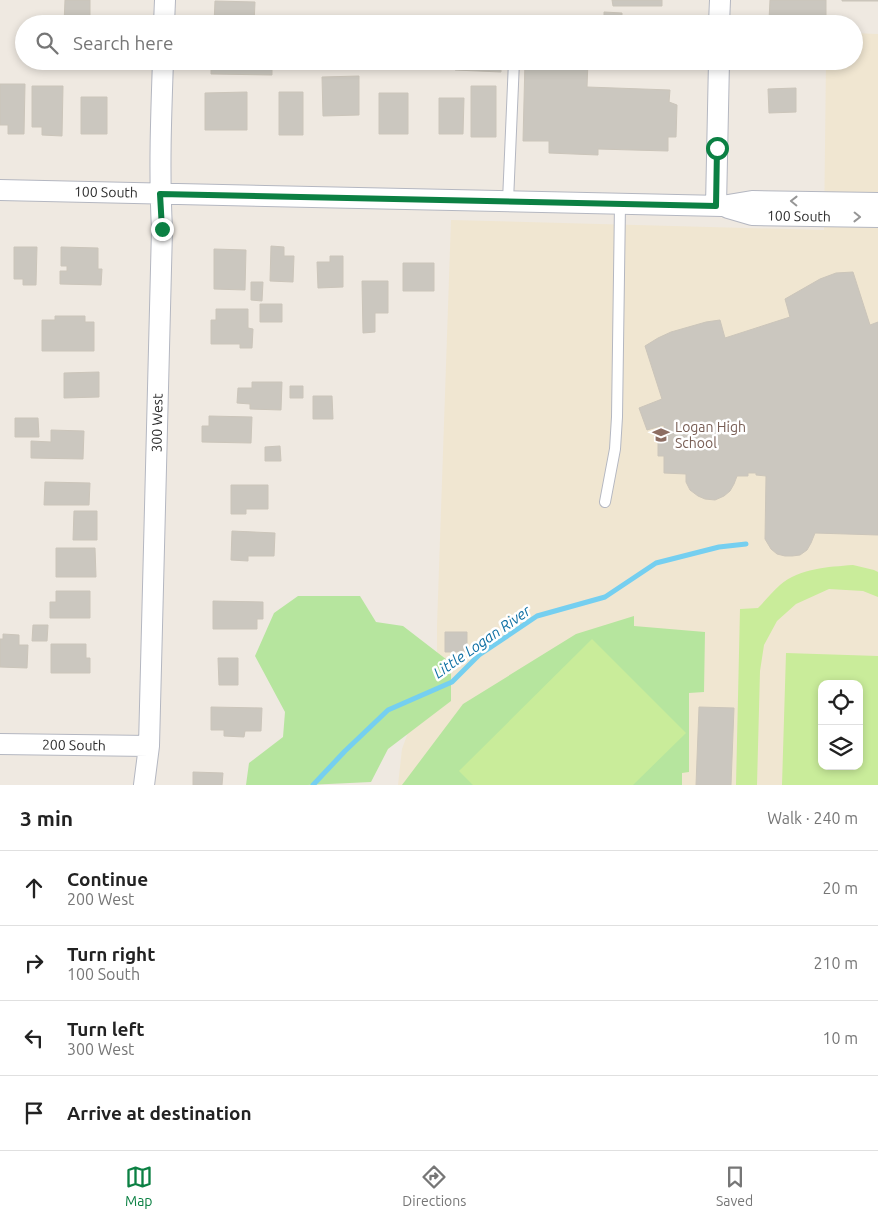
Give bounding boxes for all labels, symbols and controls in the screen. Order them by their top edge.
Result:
search box [15,15,863,70]
icon: search [33,29,61,57]
text: Search here [73,32,173,54]
route start [706,137,729,160]
street label: 100 South [74,183,138,201]
one-way arrow [790,196,798,207]
street label: 100 South [767,207,831,225]
one-way arrow [853,212,861,222]
route end [151,218,174,241]
street label: 300 West [148,393,166,453]
place label: Logan High School [675,419,746,451]
school or university icon: Logan High School [651,425,671,445]
water label: Little Logan River [430,601,534,681]
map controls [818,680,863,770]
button: locate [818,680,863,725]
button: layers [818,725,863,770]
street label: 200 South [42,736,106,754]
text: 3 min [20,806,73,830]
text: Walk · 240 m [767,809,858,827]
text: Continue [67,868,148,890]
icon: ahead [20,874,48,902]
text: 20 m [822,879,858,897]
text: 200 West [67,890,134,908]
text: Turn right [67,943,155,965]
icon: right [20,949,48,977]
text: 210 m [813,954,858,972]
text: 100 South [67,965,140,983]
text: Turn left [67,1018,145,1040]
icon: left [20,1024,48,1052]
text: 10 m [822,1029,858,1047]
text: 300 West [67,1040,134,1058]
icon: arrive [20,1099,48,1127]
text: Arrive at destination [67,1102,252,1124]
tab: Map [125,1163,153,1209]
tab: Directions [402,1163,466,1209]
tab: Saved [716,1163,753,1209]

